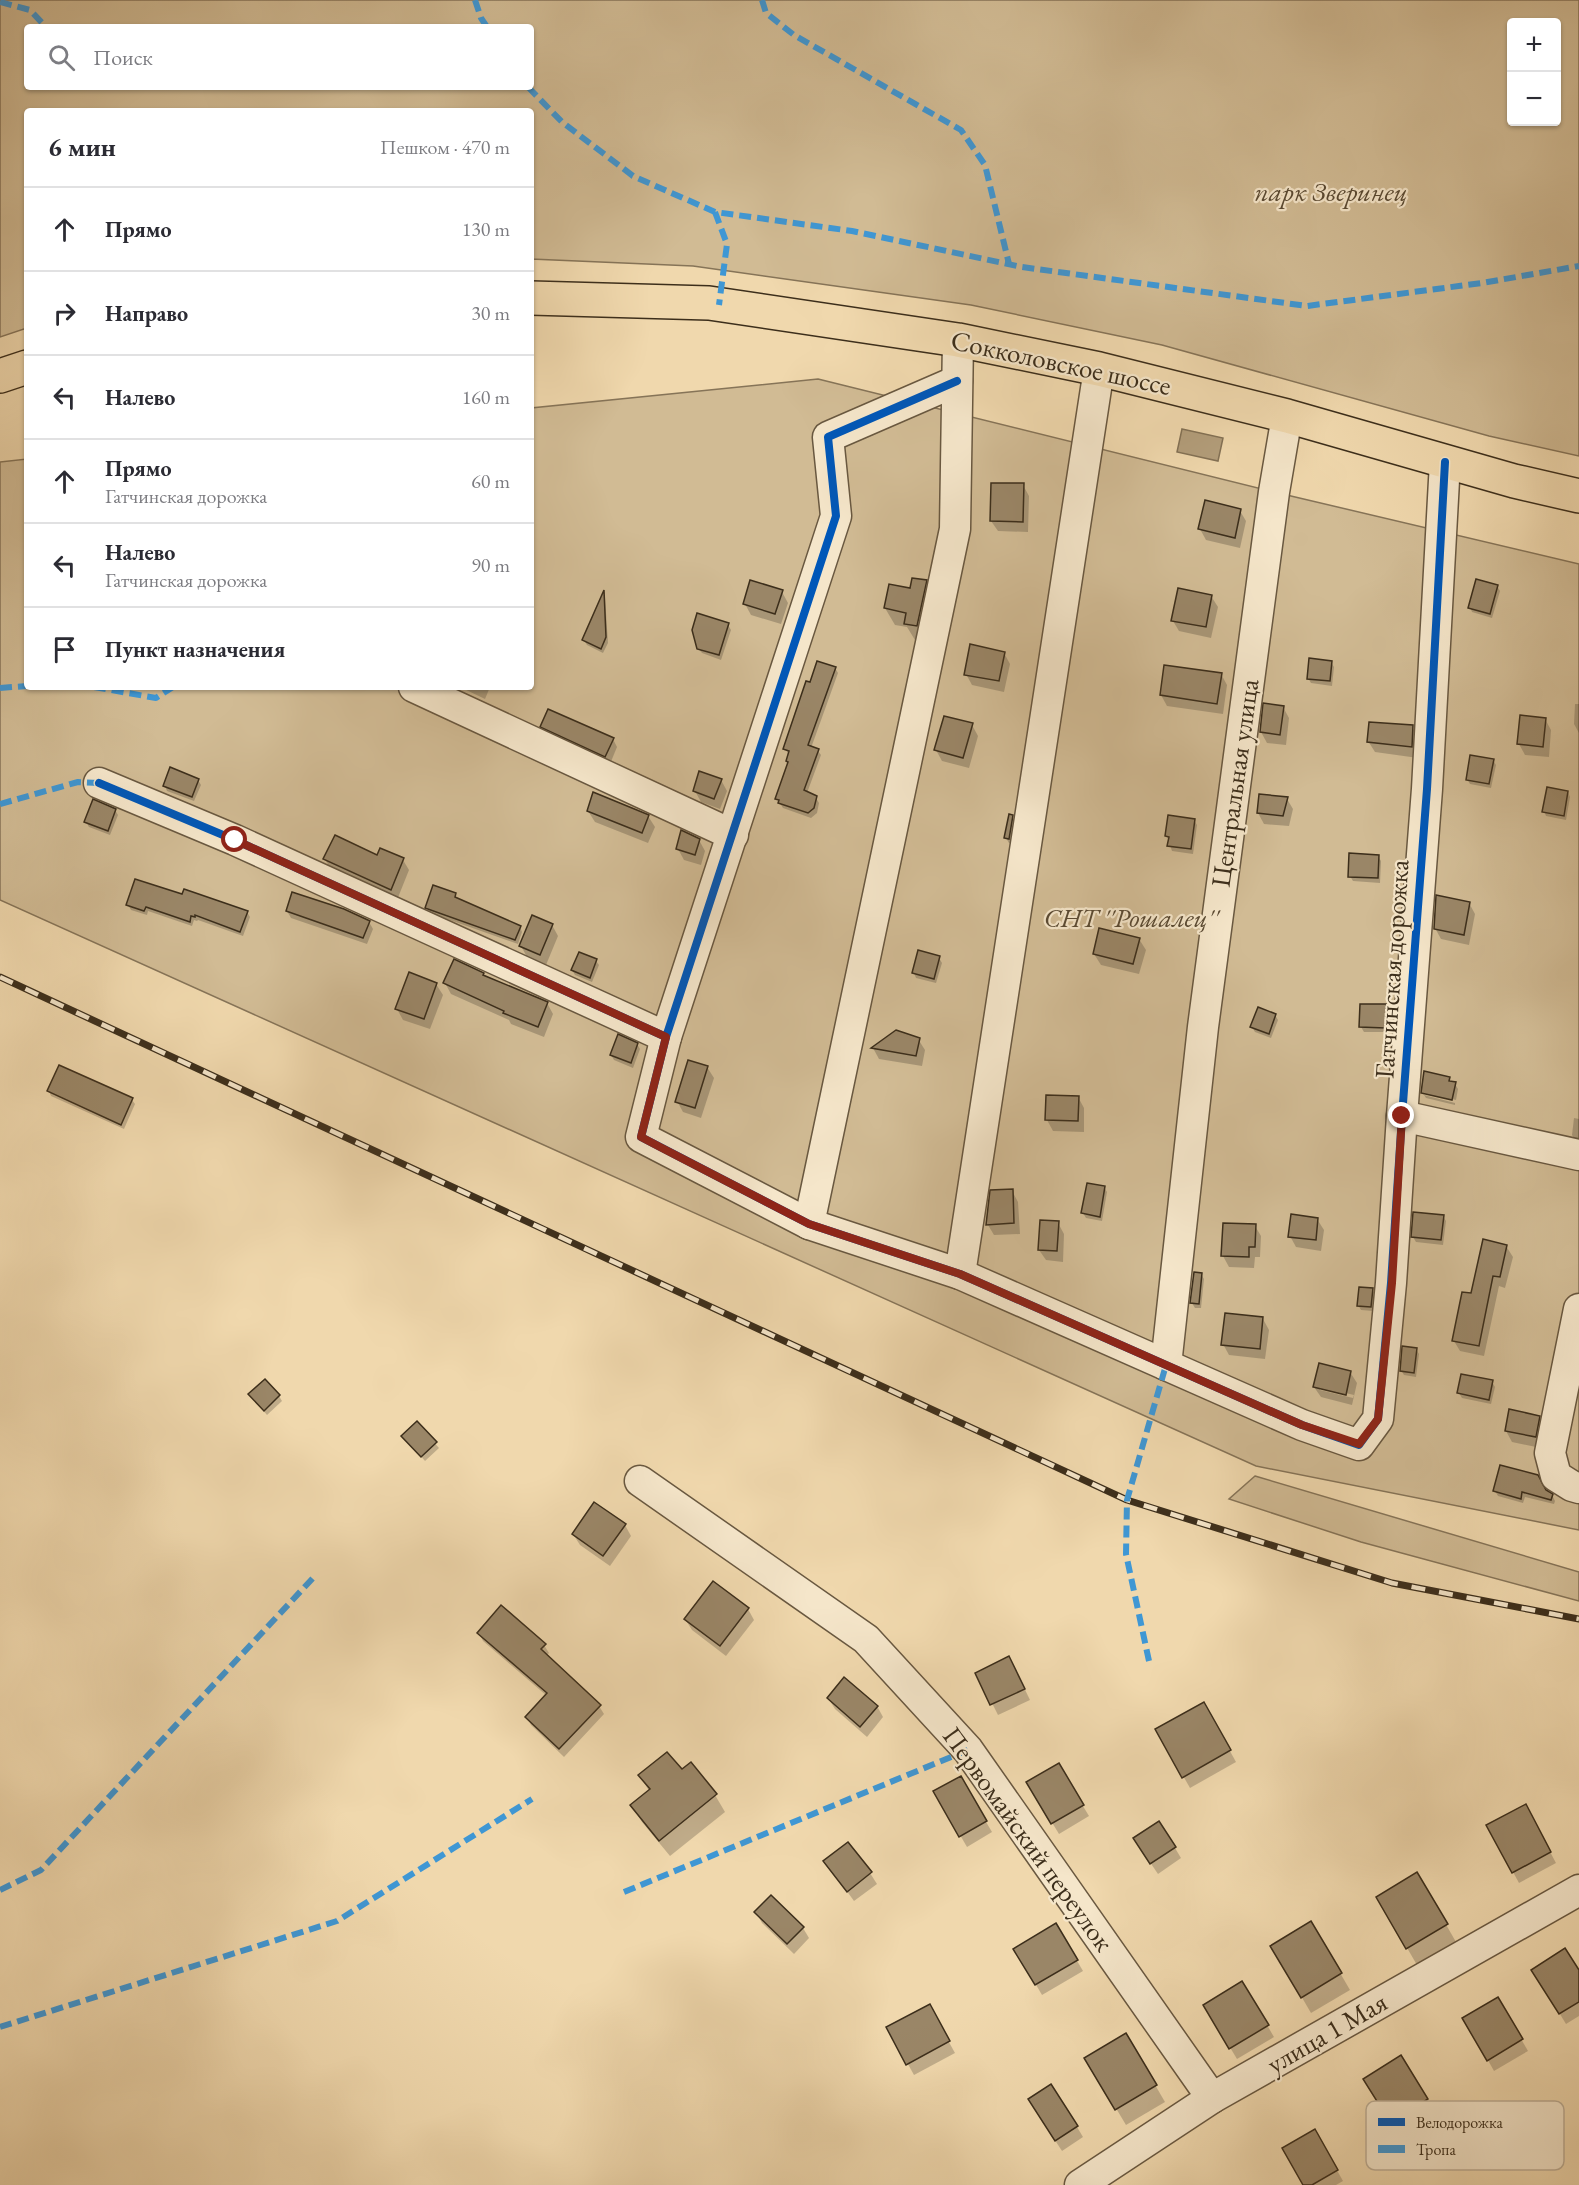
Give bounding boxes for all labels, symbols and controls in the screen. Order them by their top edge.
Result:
map controls [1507,18,1561,126]
button: + [1507,18,1561,72]
search box [24,24,534,90]
icon: search [45,41,78,74]
text: Поиск [93,43,153,72]
button: − [1507,72,1561,126]
text: 6 мин [48,130,116,164]
text: Пешком · 470 m [380,134,510,160]
park label: парк Зверинец [1255,174,1407,209]
icon: ahead [48,213,81,246]
text: Прямо [105,215,172,244]
text: 130 m [462,216,510,242]
icon: right [48,297,81,330]
text: Направо [105,299,188,328]
text: 30 m [471,300,510,326]
street label: Сокколовское шоссе [948,322,1174,403]
icon: left [48,381,81,414]
text: Налево [105,383,175,412]
text: 160 m [462,384,510,410]
text: Прямо [105,454,172,483]
icon: ahead [48,465,81,498]
text: 60 m [471,468,510,494]
text: Гатчинская дорожка [105,483,267,509]
text: Налево [105,538,175,567]
icon: left [48,549,81,582]
text: 90 m [471,552,510,578]
text: Гатчинская дорожка [105,567,267,593]
icon: arrive [48,633,81,666]
text: Пункт назначения [105,635,285,664]
street label: Центральная улица [1203,676,1266,889]
route start [221,826,247,852]
street label: Гатчинская дорожка [1366,858,1417,1079]
park label: СНТ ''Рошалец'' [1044,900,1221,935]
route end [1388,1102,1414,1128]
street label: Первомайский переулок [935,1719,1122,1958]
street label: улица 1 Мая [1260,1984,1393,2081]
legend [1366,2101,1564,2170]
text: Велодорожка [1416,2112,1503,2133]
text: Тропа [1416,2139,1456,2160]

